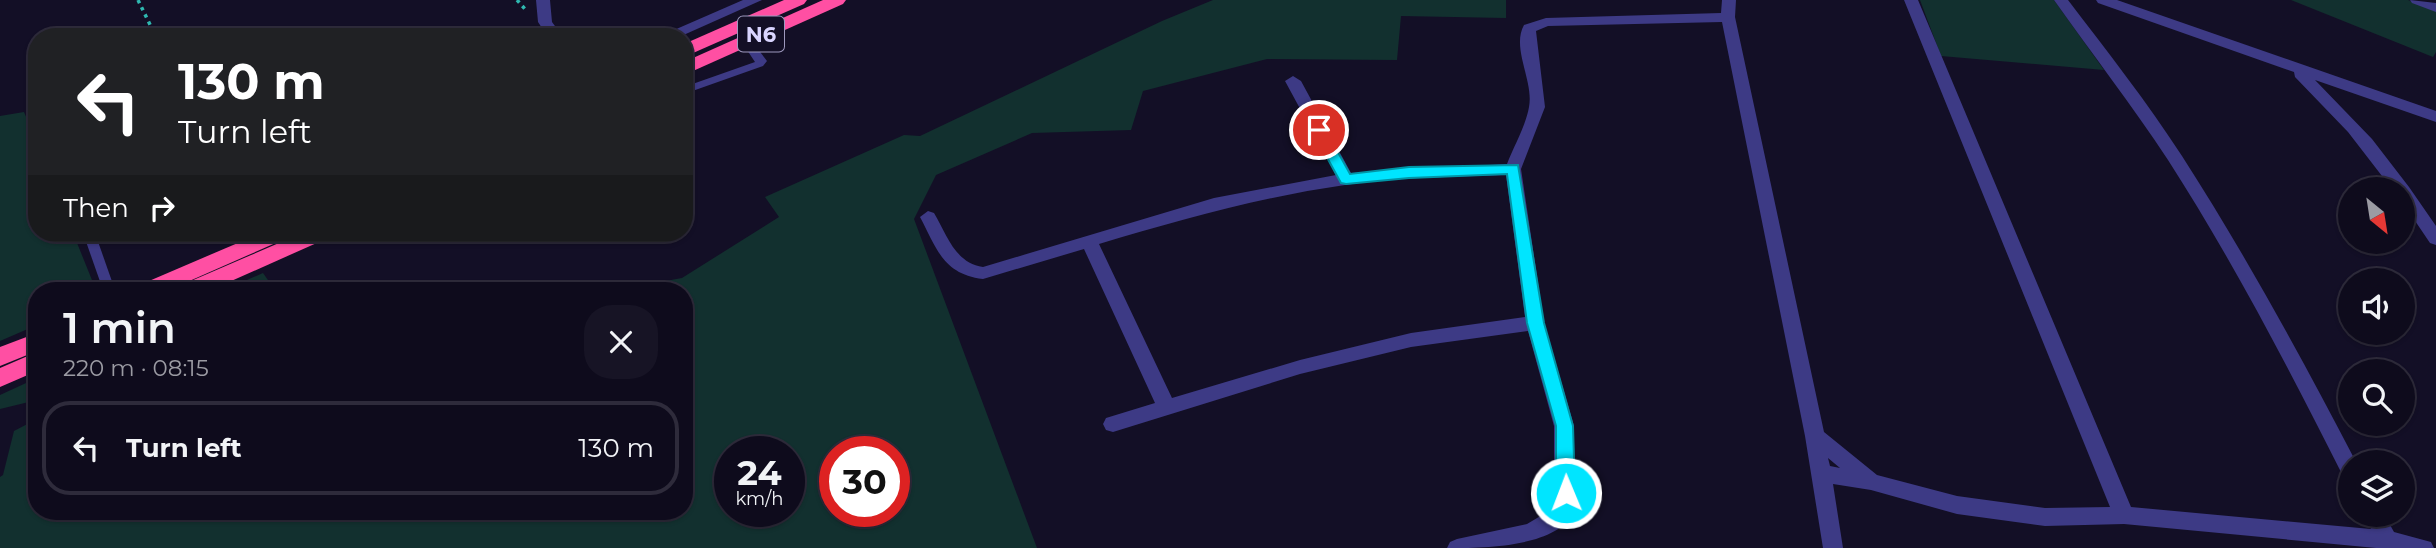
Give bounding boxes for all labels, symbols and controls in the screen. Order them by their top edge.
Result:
road number: N6 [738,16,784,52]
text: 130 m [178,52,325,111]
icon: left [63,56,154,147]
pin [1289,100,1349,160]
icon: arrive [1300,111,1338,149]
text: Turn left [178,112,312,151]
north arrow [2338,177,2415,254]
map controls [2338,177,2415,527]
icon: right [143,189,181,227]
text: Then [63,192,129,224]
button: sound [2338,268,2415,345]
text: 1 min [63,302,176,354]
button: close [584,305,658,379]
text: 220 m · 08:15 [63,354,209,382]
button: search [2338,359,2415,436]
icon: left [67,429,105,467]
text: Turn left [126,432,242,464]
text: 130 m [578,432,654,464]
speed limit sign: 30 [819,436,910,527]
button: layers [2338,450,2415,527]
text: 24 [737,451,782,494]
position arrow [1529,456,1603,530]
text: km/h [735,488,784,510]

